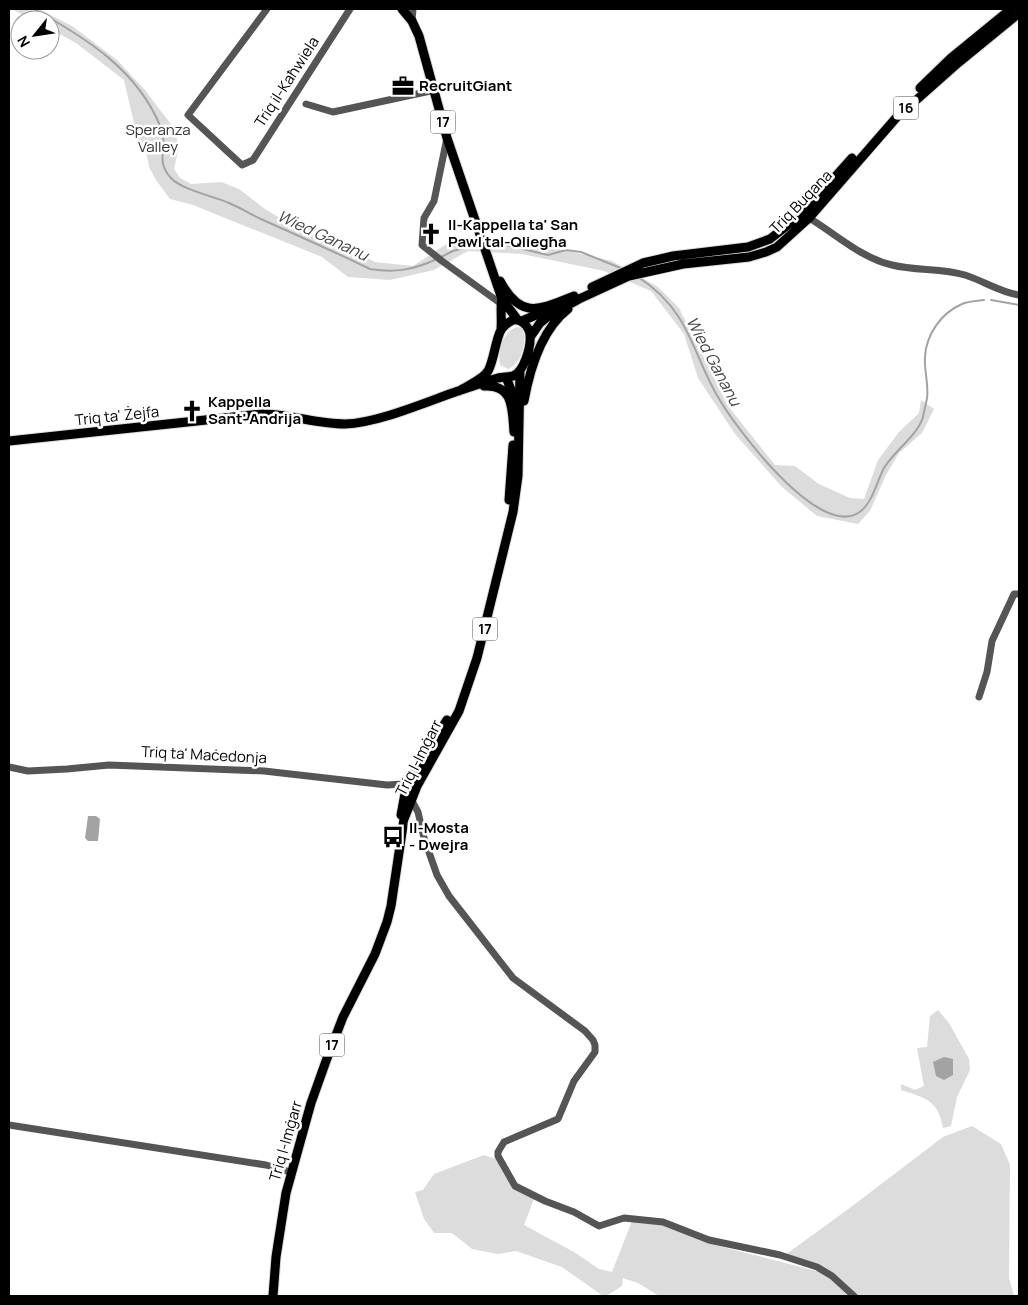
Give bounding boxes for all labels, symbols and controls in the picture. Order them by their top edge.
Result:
north arrow [10,10,60,60]
street label: Triq il-Kaħwiela [249,32,324,131]
text: N [13,33,34,51]
office icon: RecruitGiant [390,73,416,99]
place label: RecruitGiant [419,75,512,96]
road number: 16 [894,96,918,120]
road number: 17 [430,110,456,134]
park label: Speranza Valley [125,119,191,157]
street label: Triq Buqana [765,165,837,238]
water label: Wied Gananu [274,204,373,266]
place label: Il-Kappella ta' San Pawl tal-Qliegħa [448,214,578,252]
church icon: Il-Kappella ta' San Pawl tal-Qliegħa [418,221,444,247]
water label: Wied Gananu [681,313,747,411]
place label: Kappella Sant' Andrija [208,391,301,429]
church icon: Kappella Sant' Andrija [179,398,205,424]
street label: Triq ta' Żejfa [74,401,160,430]
road number: 17 [472,618,498,640]
street label: Triq l-Imġarr [390,715,447,800]
street label: Triq ta' Maċedonja [141,741,267,768]
place label: Il-Mosta - Dwejra [409,817,469,855]
bus stop icon: Il-Mosta - Dwejra [380,824,406,850]
road number: 17 [320,1034,344,1056]
street label: Triq l-Imġarr [264,1097,307,1184]

